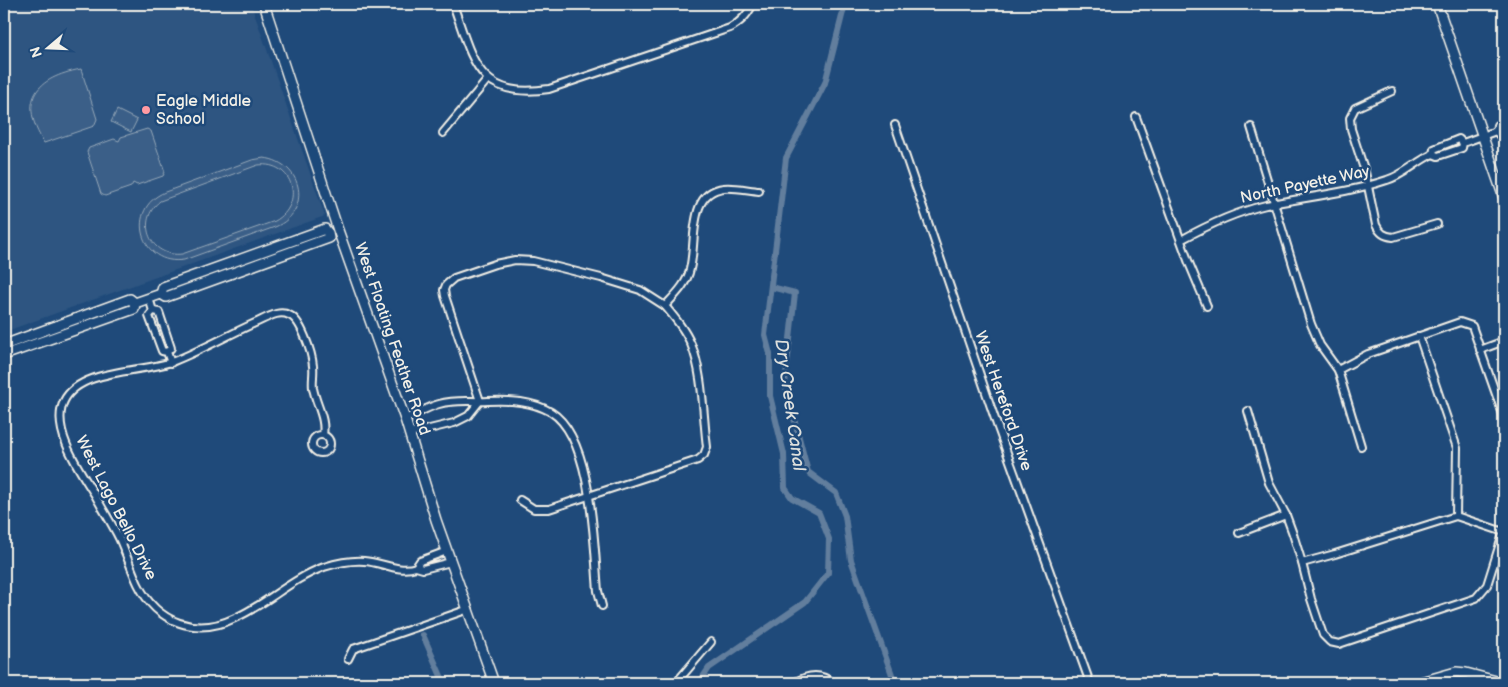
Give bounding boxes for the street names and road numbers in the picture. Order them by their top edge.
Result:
street label: North Payette Way [1239,162,1372,208]
street label: West Floating Feather Road [350,240,434,438]
street label: West Hereford Drive [970,329,1036,474]
street label: West Lago Bello Drive [71,433,161,584]

